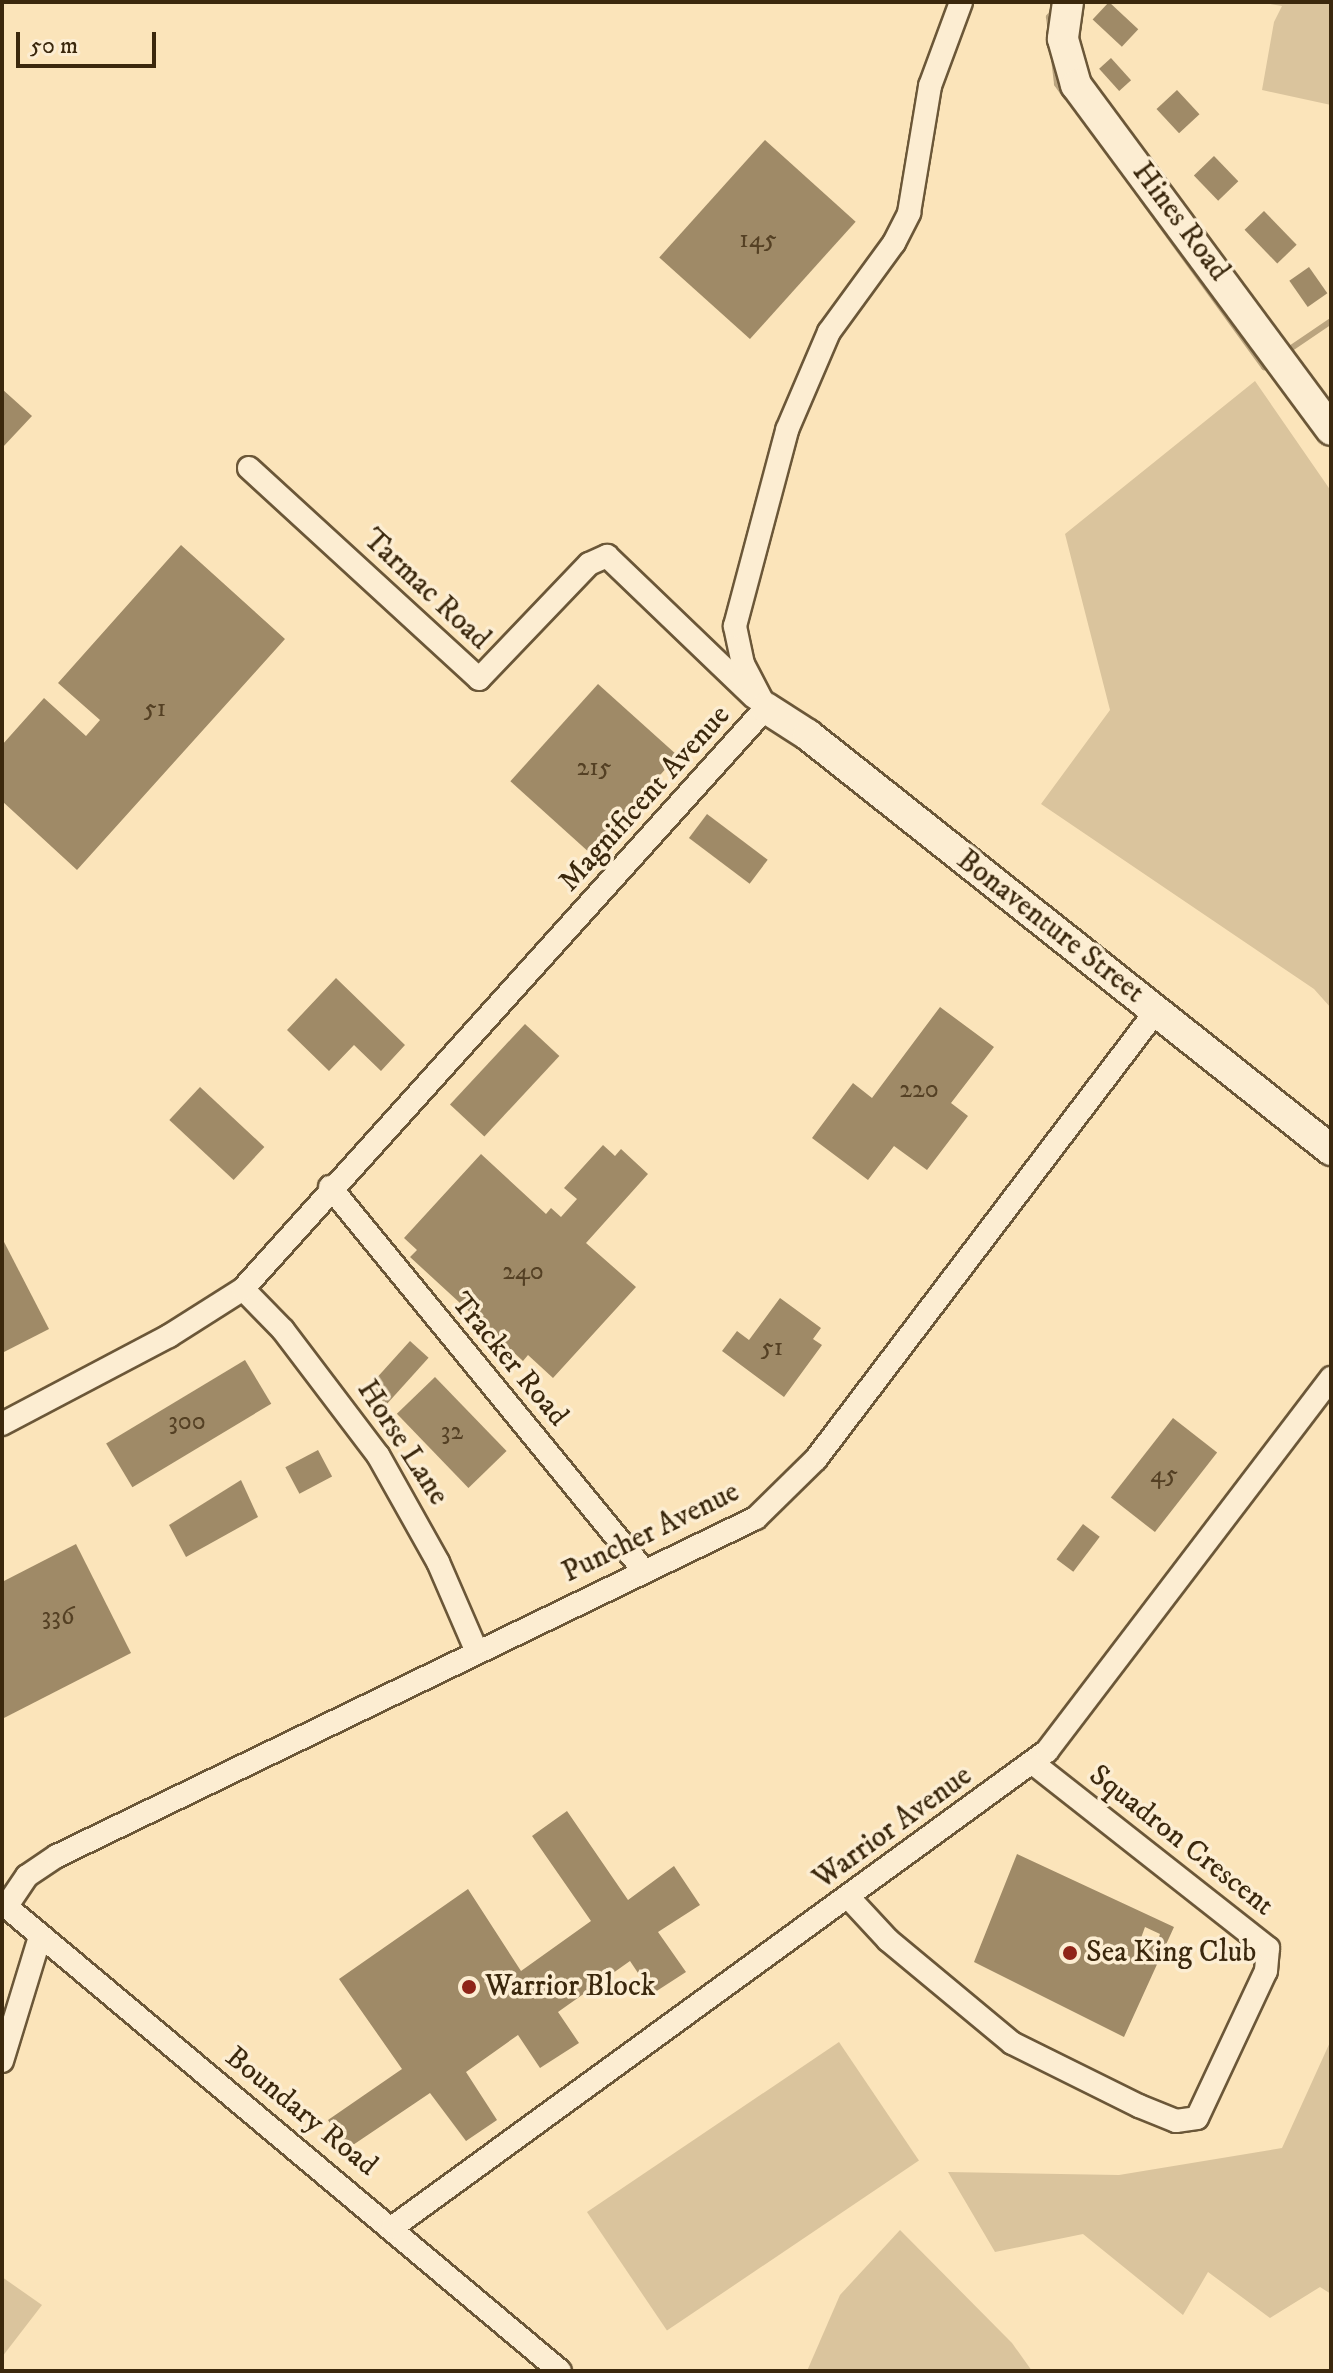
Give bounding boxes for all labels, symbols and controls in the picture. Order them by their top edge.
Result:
scale bar [20,16,160,66]
text: 50 m [30,31,78,61]
street label: Hines Road [1124,155,1236,289]
house number: 145 [739,224,777,256]
street label: Tarmac Road [355,522,497,658]
house number: 51 [144,693,166,725]
street label: Magnificent Avenue [552,698,738,900]
house number: 215 [576,752,612,784]
street label: Bonaventure Street [949,843,1151,1011]
house number: 220 [899,1074,939,1106]
house number: 240 [502,1256,544,1288]
street label: Tracker Road [443,1286,575,1434]
house number: 51 [761,1332,783,1364]
street label: Horse Lane [348,1374,456,1512]
house number: 300 [168,1406,206,1438]
house number: 32 [441,1416,463,1448]
house number: 45 [1150,1459,1178,1491]
street label: Puncher Avenue [557,1475,745,1591]
house number: 336 [42,1601,74,1633]
street label: Warrior Avenue [807,1758,979,1898]
street label: Squadron Crescent [1081,1758,1281,1924]
place label: Sea King Club [1086,1935,1256,1971]
marker: Sea King Club [1061,1944,1079,1962]
place label: Warrior Block [485,1969,656,2005]
marker: Warrior Block [460,1978,478,1996]
street label: Boundary Road [218,2040,384,2184]

